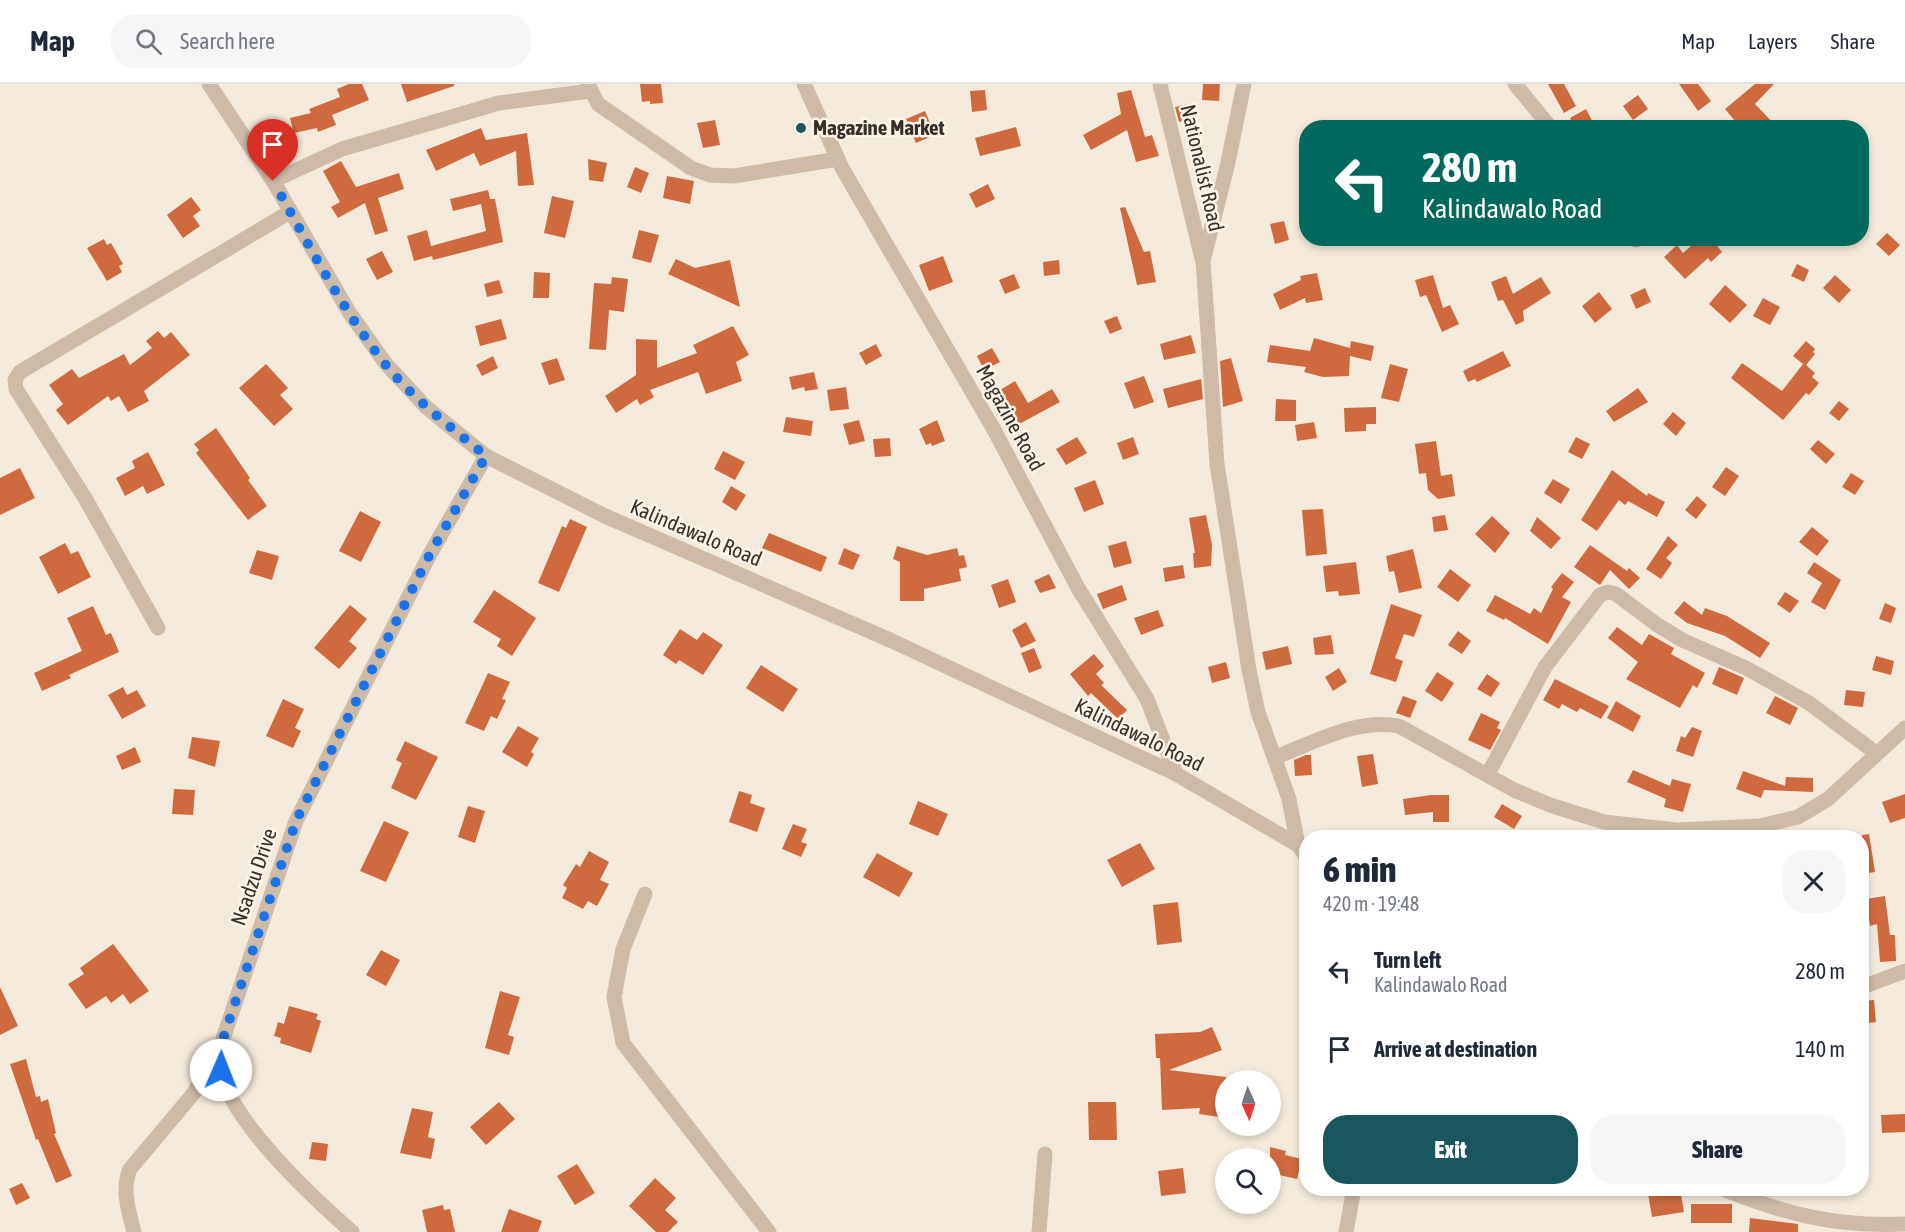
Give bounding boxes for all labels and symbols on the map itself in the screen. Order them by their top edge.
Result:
street label: Nationalist Road [1177,102,1229,234]
place label: Magazine Market [813,115,945,139]
pin [247,119,298,181]
marker: Magazine Market [794,121,808,135]
street label: Magazine Road [972,360,1050,475]
street label: Kalindawalo Road [627,494,766,571]
street label: Kalindawalo Road [1071,693,1208,776]
street label: Nsadzu Drive [225,825,281,928]
position arrow [189,1038,253,1102]
north arrow [1215,1070,1281,1136]

